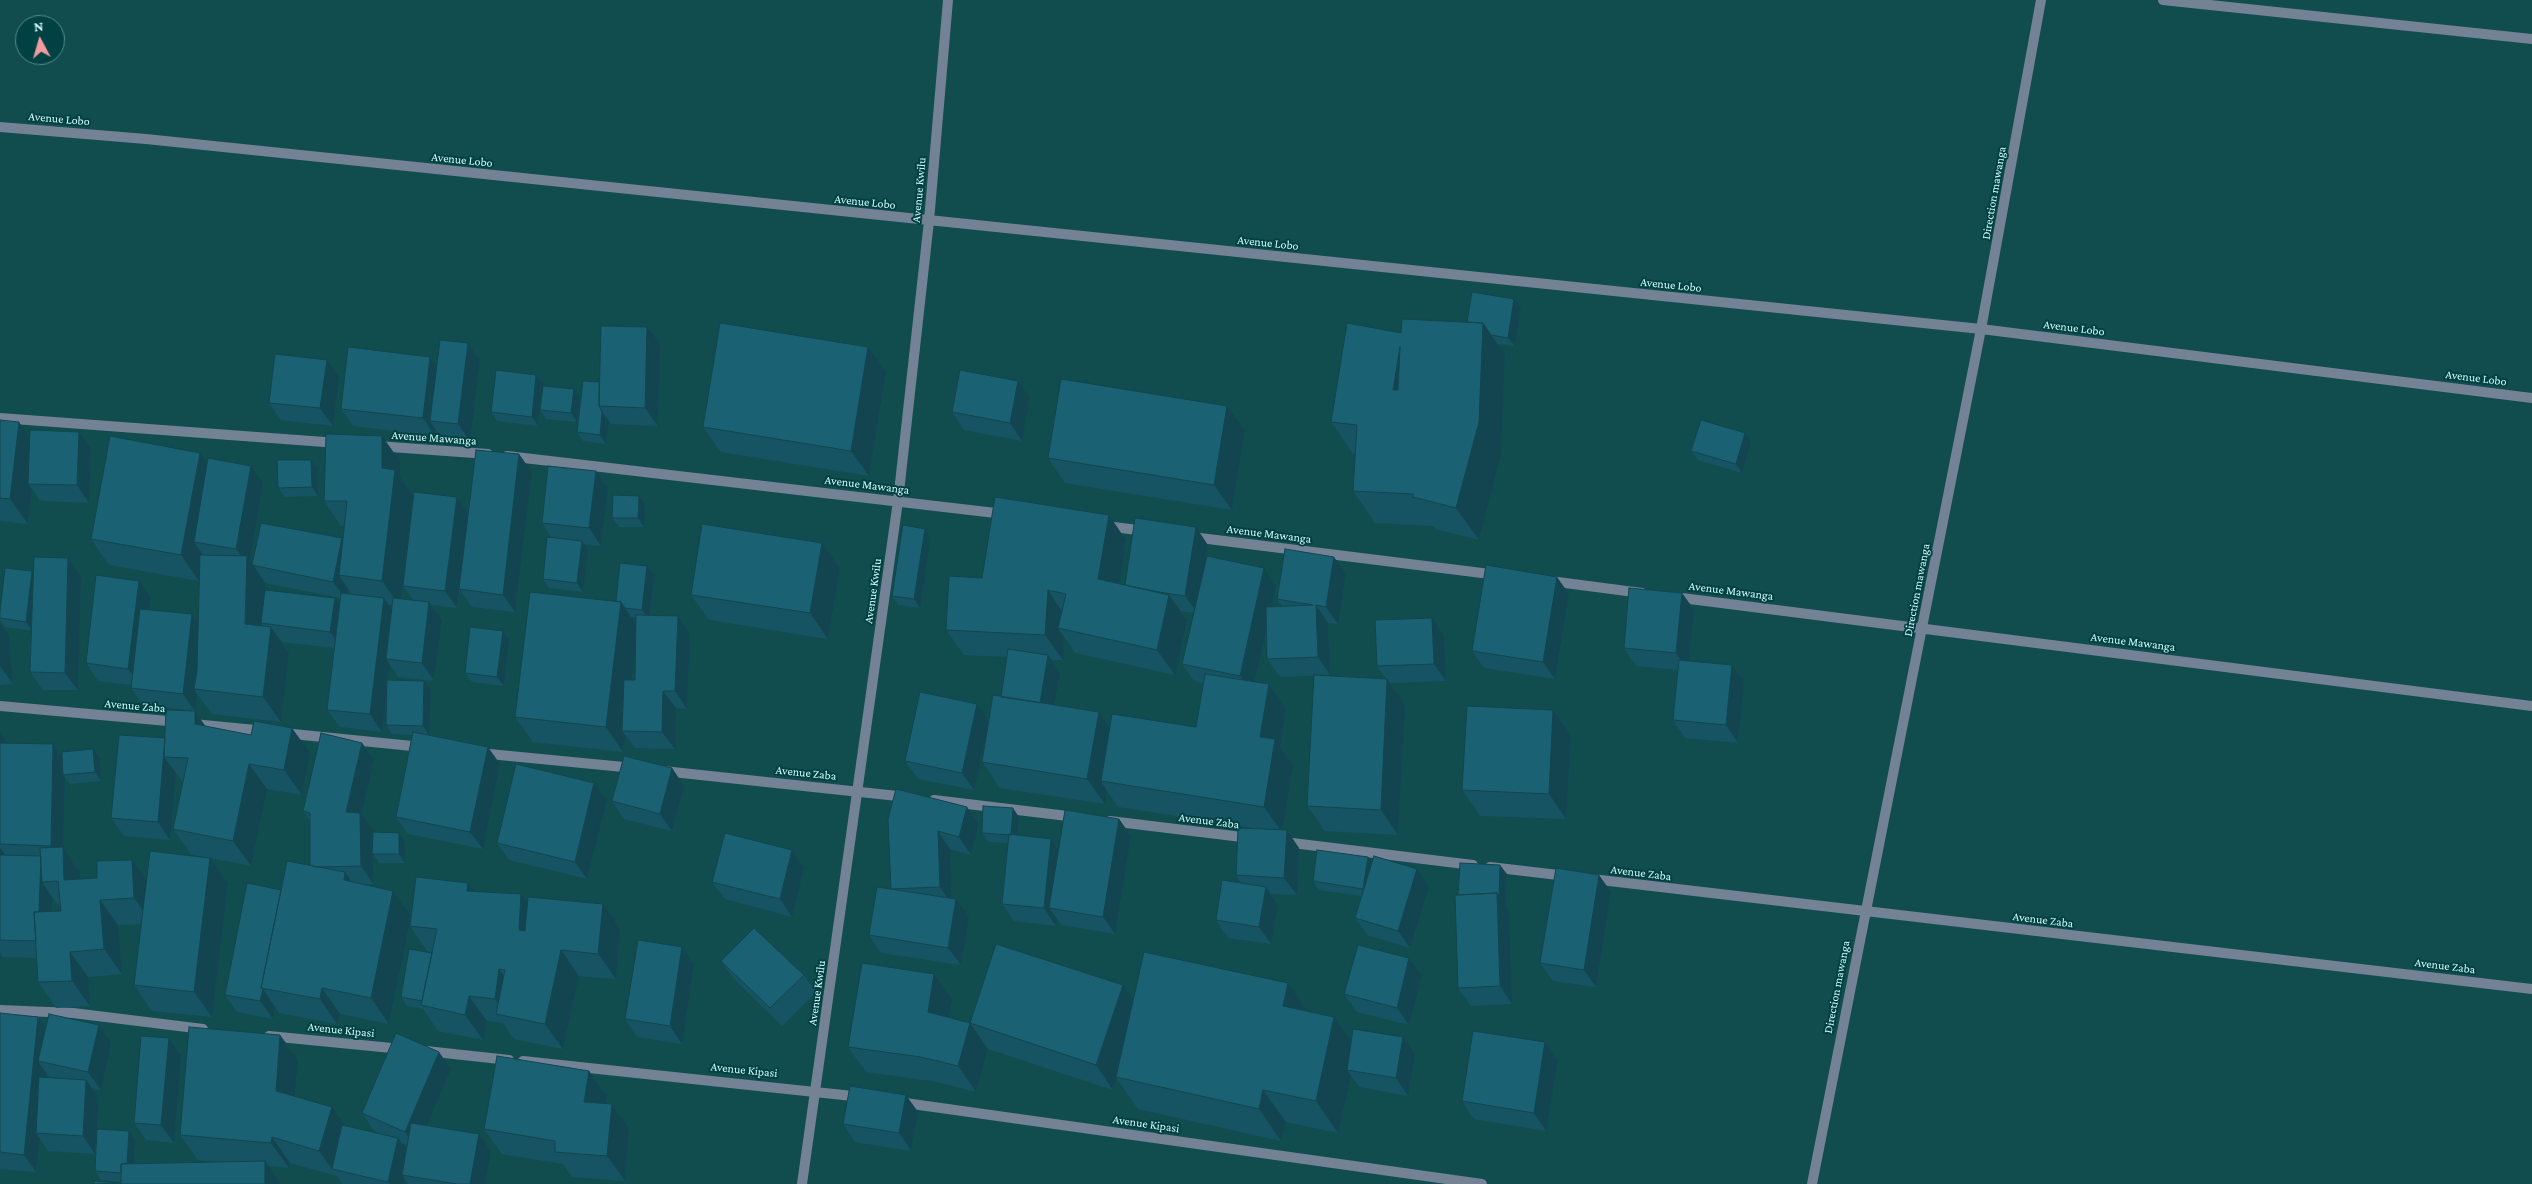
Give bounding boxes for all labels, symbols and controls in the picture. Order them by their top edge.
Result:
north arrow [15,15,65,65]
text: N [33,18,44,35]
street label: Avenue Lobo [28,109,90,129]
street label: Direction mawanga [1979,145,2009,241]
street label: Avenue Lobo [431,150,493,170]
street label: Avenue Kwilu [909,157,929,223]
street label: Avenue Lobo [834,192,896,212]
street label: Avenue Lobo [1237,233,1299,253]
street label: Avenue Lobo [1640,275,1702,295]
street label: Avenue Lobo [2043,317,2105,339]
street label: Avenue Lobo [2445,367,2507,389]
street label: Avenue Mawanga [391,428,477,448]
street label: Avenue Mawanga [824,473,910,497]
street label: Avenue Mawanga [1226,522,1312,546]
street label: Direction mawanga [1901,542,1933,638]
street label: Avenue Kwilu [861,558,885,624]
street label: Avenue Mawanga [1688,579,1774,603]
street label: Avenue Mawanga [2090,630,2176,654]
street label: Avenue Zaba [104,696,166,716]
street label: Avenue Zaba [775,763,837,783]
street label: Avenue Zaba [1178,810,1240,832]
street label: Avenue Zaba [1610,862,1672,884]
street label: Avenue Zaba [2012,909,2074,931]
street label: Direction mawanga [1821,939,1853,1035]
street label: Avenue Zaba [2414,955,2476,977]
street label: Avenue Kwilu [805,960,829,1026]
street label: Avenue Kipasi [307,1019,375,1041]
street label: Avenue Kipasi [710,1059,778,1081]
street label: Avenue Kipasi [1112,1112,1180,1136]

